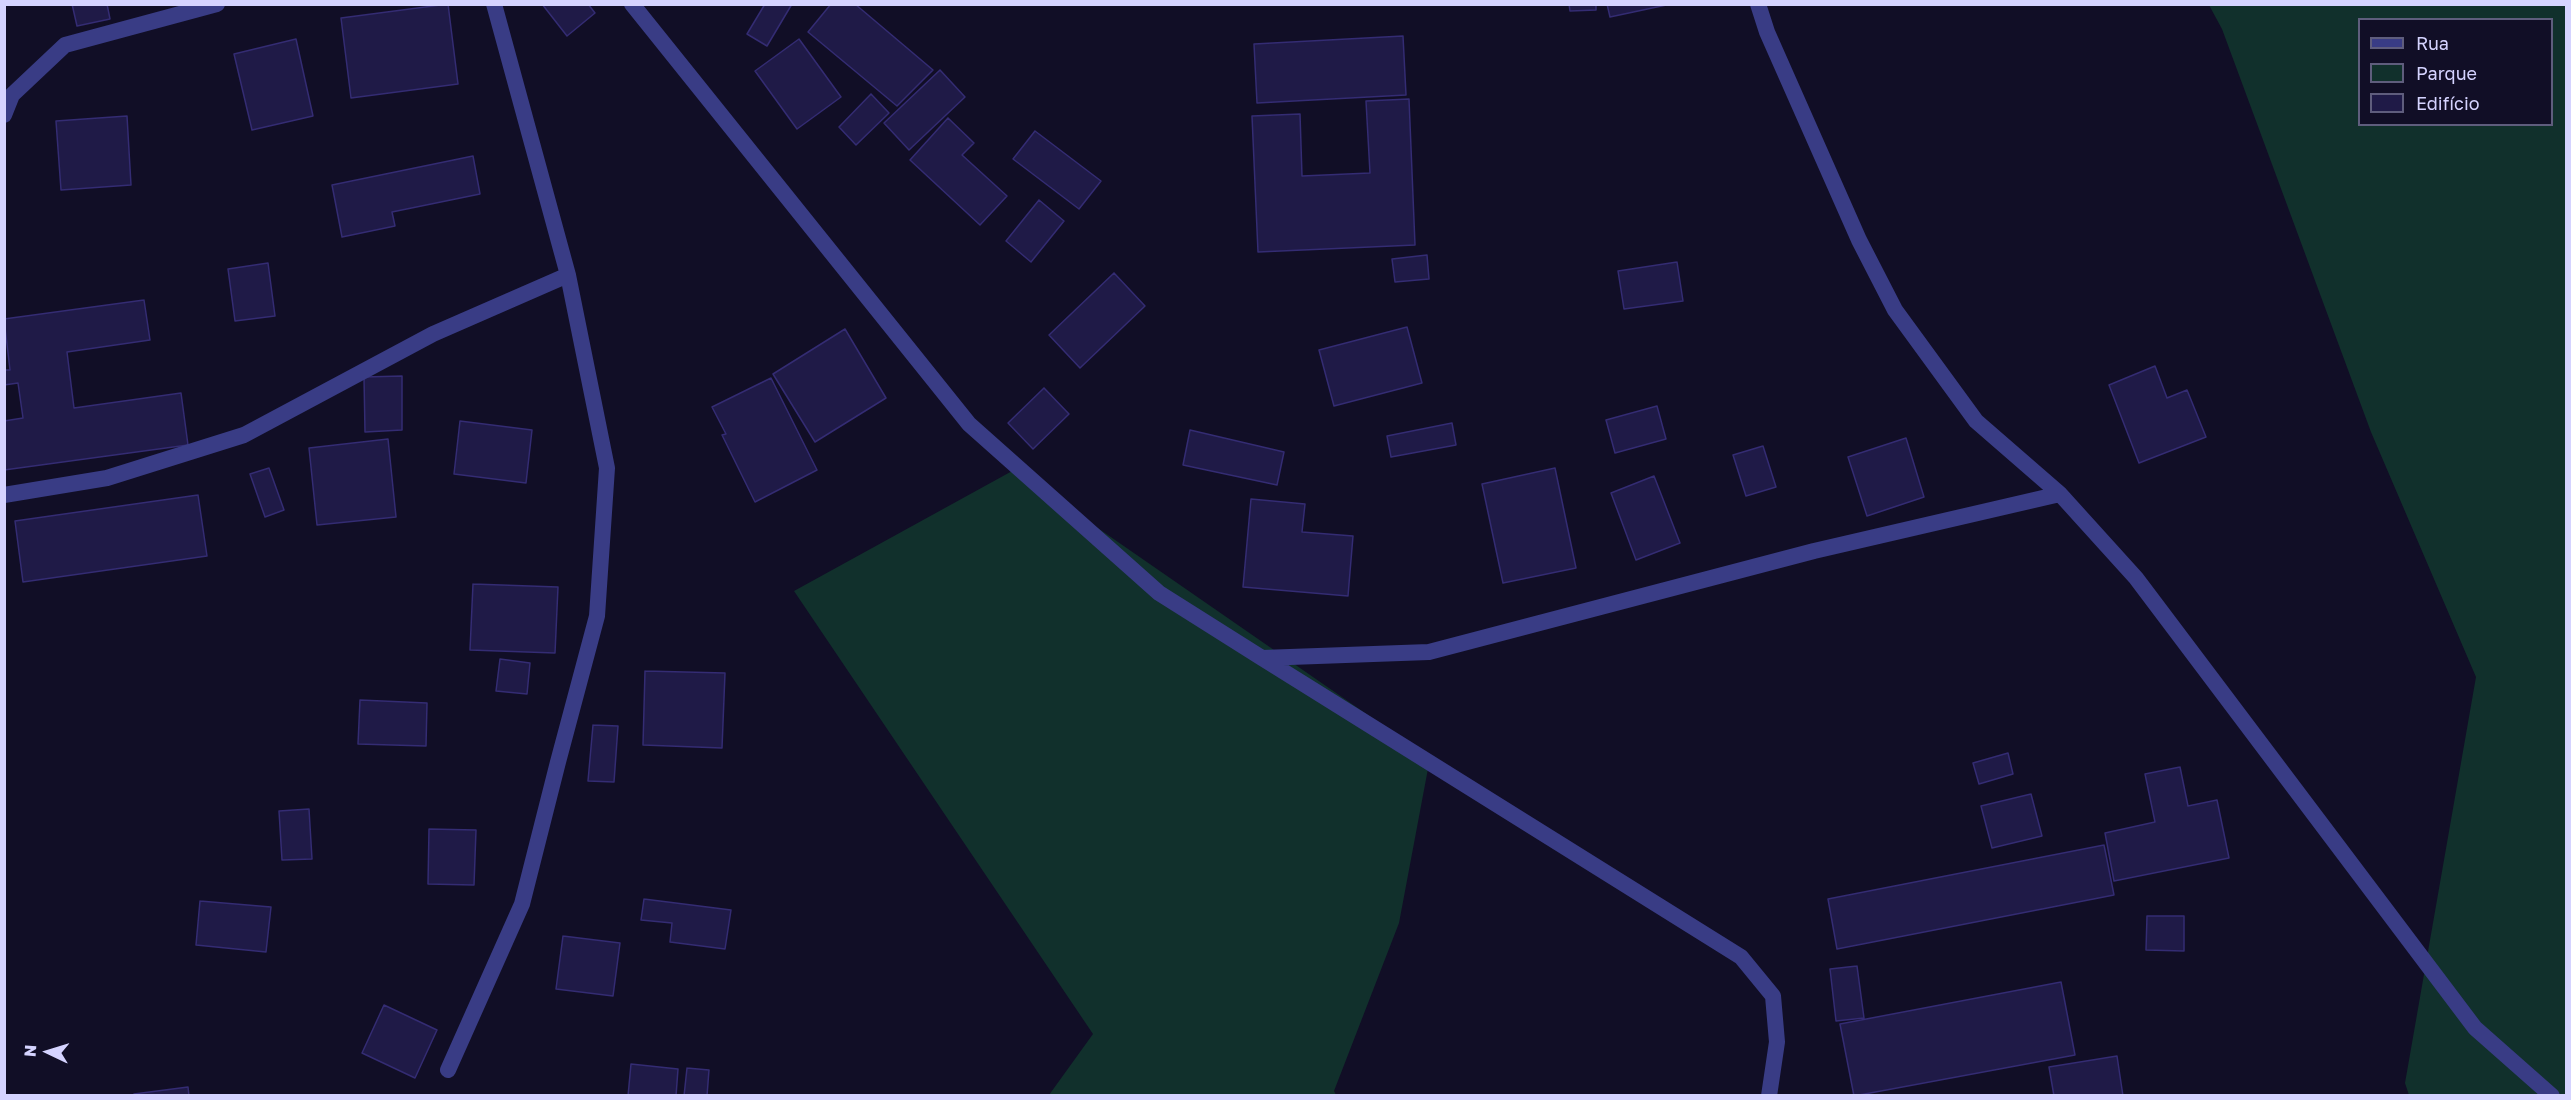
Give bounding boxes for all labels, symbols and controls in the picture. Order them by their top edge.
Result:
legend [2358,18,2553,126]
text: Rua [2416,32,2449,54]
text: Parque [2416,62,2477,84]
text: Edifício [2416,92,2480,114]
north arrow [18,1022,78,1082]
text: N [20,1044,40,1058]

